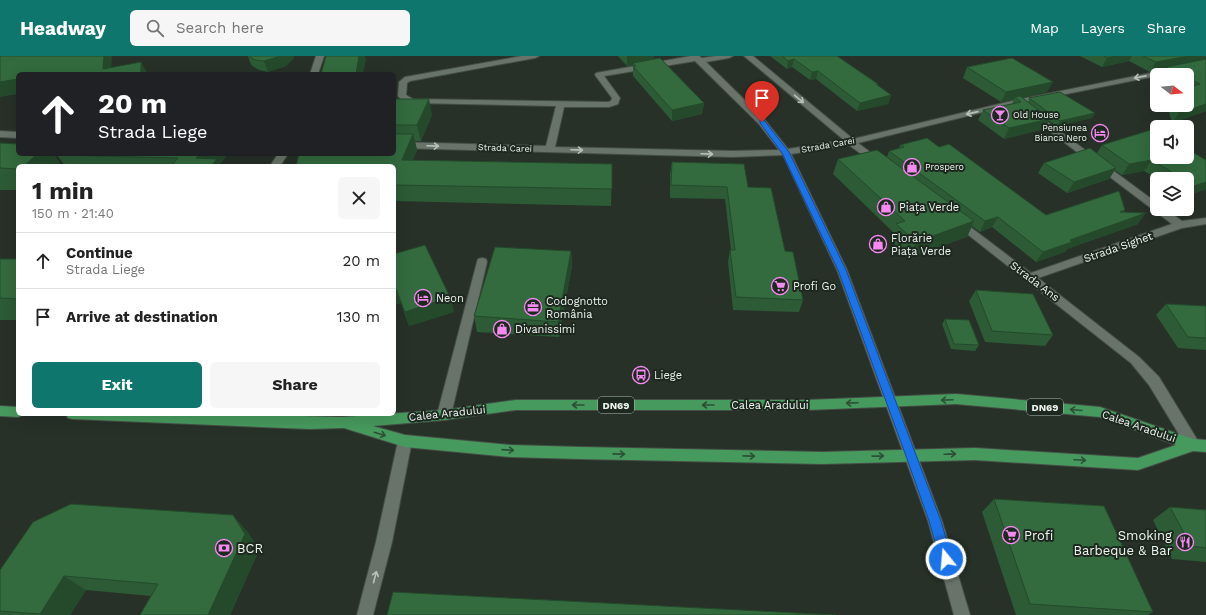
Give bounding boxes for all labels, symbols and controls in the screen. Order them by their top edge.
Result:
search box [130,10,410,46]
text: Headway [20,17,106,40]
icon: search [144,17,166,39]
text: Search here [176,19,264,37]
text: Map [1030,20,1059,36]
text: Layers [1081,20,1125,36]
text: Share [1147,20,1186,36]
north arrow [1150,68,1194,112]
map controls [1150,68,1194,216]
one-way arrow [1134,74,1147,82]
pin [745,81,779,122]
text: 20 m [98,87,167,120]
icon: arrive [751,87,773,109]
icon: ahead [32,88,84,140]
one-way arrow [794,94,805,103]
bar icon: Old House [990,105,1010,125]
one-way arrow [966,109,979,117]
place label: Old House [1013,110,1059,120]
button: sound [1150,120,1194,164]
text: Strada Liege [98,121,207,142]
place label: Pensiunea Bianca Nero [1034,123,1087,143]
hotel icon: Pensiunea Bianca Nero [1090,123,1110,143]
street label: Strada Carei [800,135,856,155]
one-way arrow [426,142,439,150]
street label: Strada Carei [478,142,532,154]
one-way arrow [570,146,583,154]
one-way arrow [700,150,713,158]
shop icon: Prospero [902,157,922,177]
place label: Prospero [925,162,964,172]
button: layers [1150,172,1194,216]
text: 1 min [32,177,94,205]
button: close [338,177,380,219]
shop icon: Piața Verde [876,197,896,217]
place label: Piața Verde [899,201,959,214]
text: 150 m · 21:40 [32,206,114,221]
street label: Strada Sighet [1082,229,1155,265]
place label: Florărie Piața Verde [891,232,951,258]
shop icon: Florărie Piața Verde [868,234,888,254]
text: Continue [66,244,133,262]
icon: ahead [32,250,54,272]
text: 20 m [343,252,380,270]
street label: Strada Ans [1008,259,1062,304]
text: Strada Liege [66,262,145,277]
supermarket icon: Profi Go [770,276,790,296]
place label: Profi Go [793,280,836,293]
hotel icon: Neon [413,288,433,308]
place label: Neon [436,292,464,305]
place label: Codognotto România [546,295,608,321]
office icon: Codognotto România [523,297,543,317]
icon: arrive [32,306,54,328]
text: Arrive at destination [66,308,218,326]
text: 130 m [337,308,380,326]
shop icon: Divanissimi [492,319,512,339]
place label: Divanissimi [515,323,575,336]
button: Exit [32,362,202,408]
button: Share [210,362,380,408]
bus stop icon: Liege [631,365,651,385]
place label: Liege [654,369,682,382]
one-way arrow [941,396,954,403]
road number: DN69 [598,397,634,413]
street label: Calea Aradului [731,399,809,412]
one-way arrow [846,399,859,407]
road number: DN69 [1027,399,1063,415]
one-way arrow [572,401,585,409]
one-way arrow [702,401,715,409]
street label: Calea Aradului [408,403,486,424]
one-way arrow [1070,406,1083,413]
street label: Calea Aradului [1100,408,1178,445]
one-way arrow [373,431,386,438]
one-way arrow [501,447,514,454]
one-way arrow [612,450,625,457]
one-way arrow [943,451,956,458]
one-way arrow [742,452,755,460]
one-way arrow [871,453,884,460]
one-way arrow [1073,456,1086,464]
supermarket icon: Profi [1001,525,1021,545]
place label: Profi [1024,528,1053,543]
place label: Smoking Barbeque & Bar [1073,528,1172,558]
restaurant icon: Smoking Barbeque & Bar [1175,532,1195,552]
bank icon: BCR [214,538,234,558]
position arrow [925,538,967,580]
place label: BCR [237,541,263,556]
one-way arrow [371,571,379,584]

